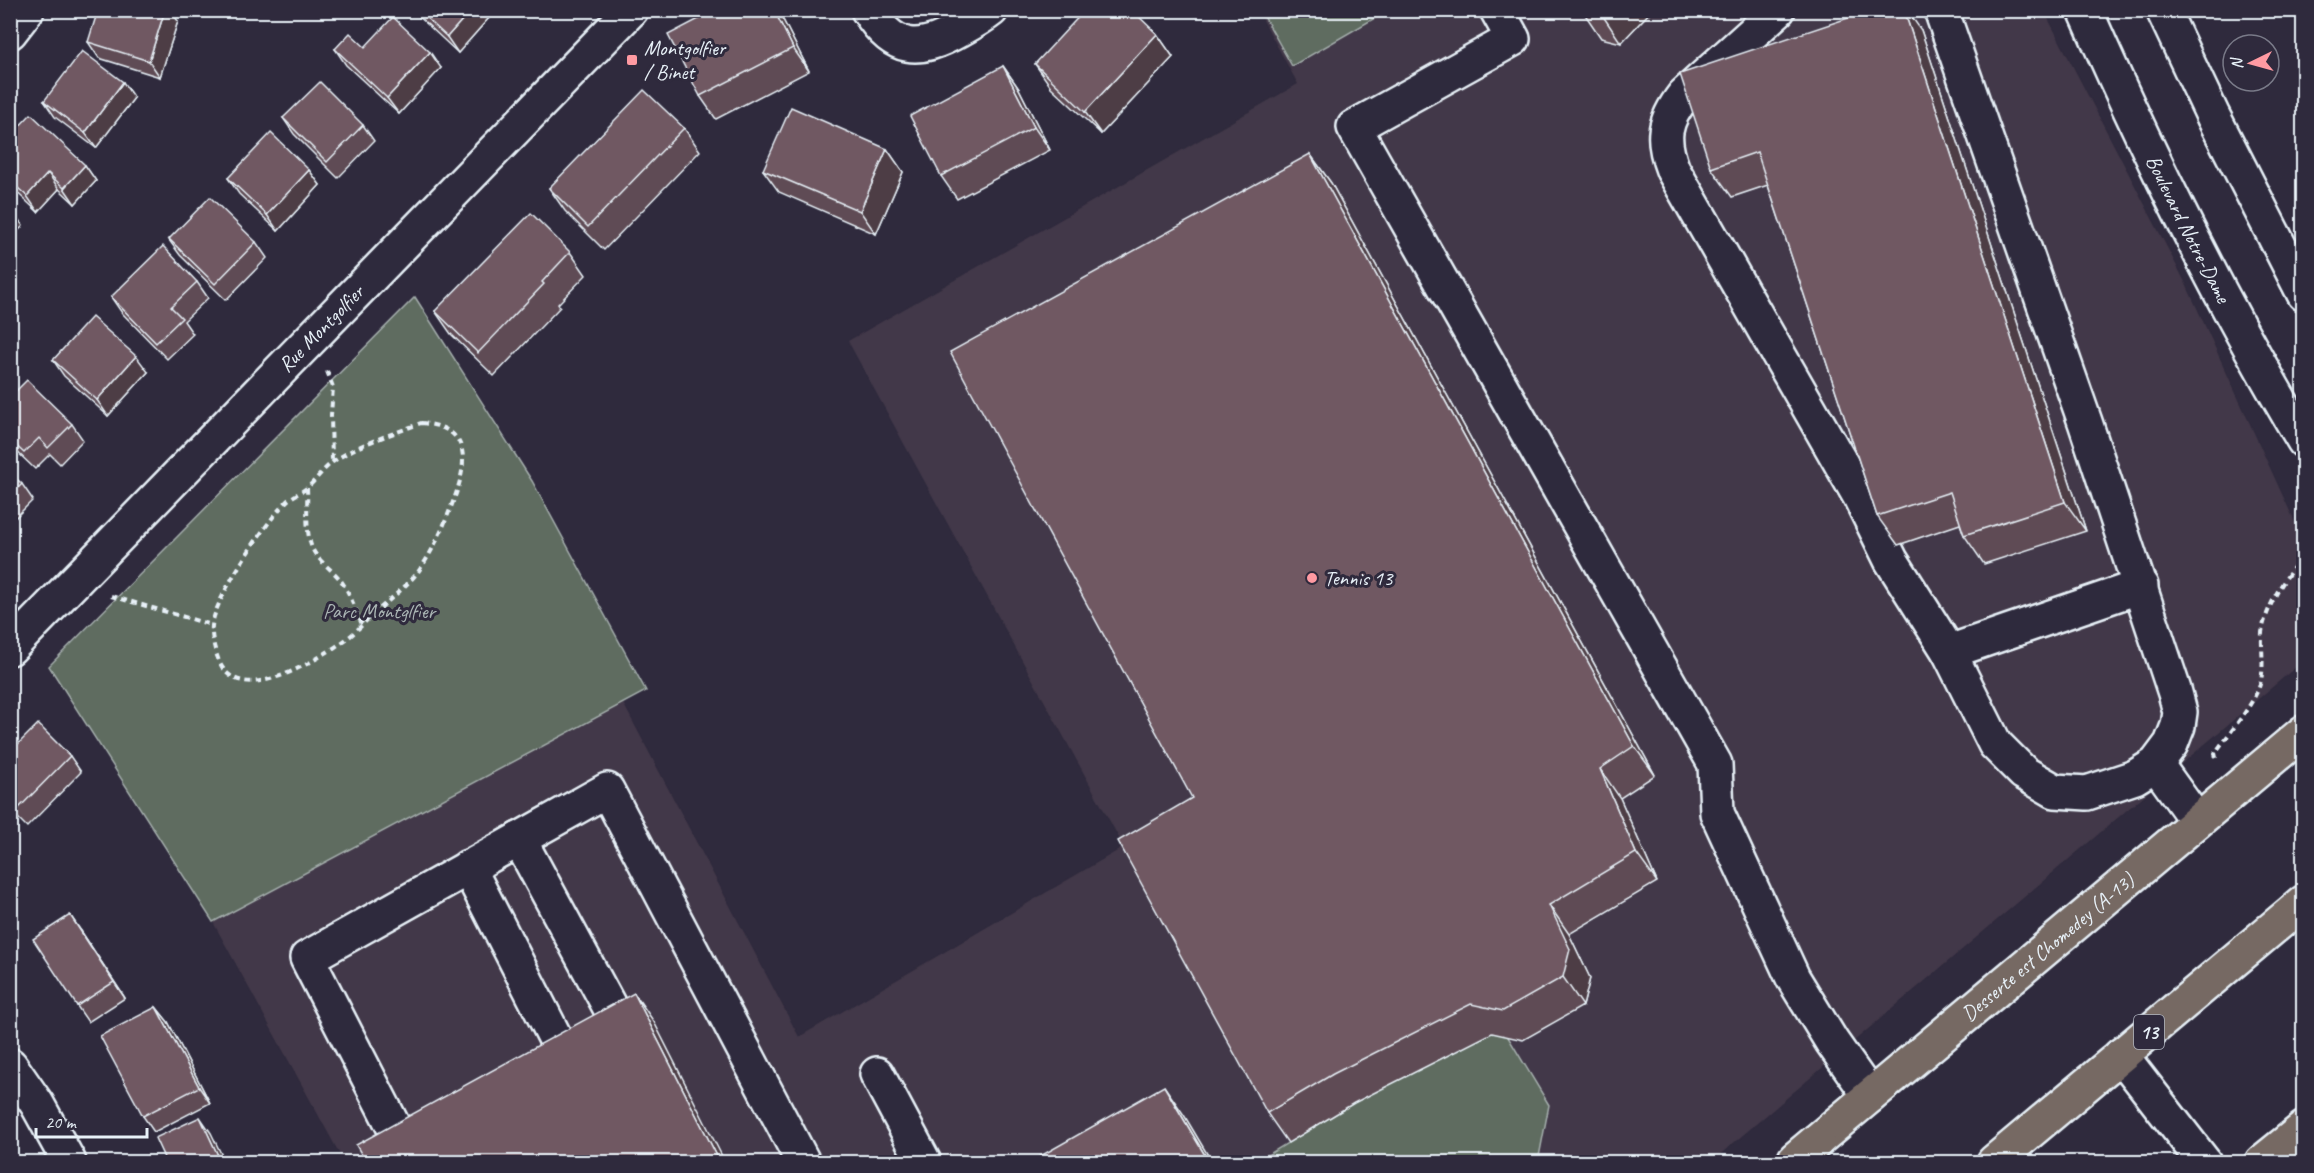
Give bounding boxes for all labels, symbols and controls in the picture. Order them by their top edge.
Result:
north arrow [2221,33,2281,93]
place label: Montgolfier / Binet [644,35,727,85]
marker: Montgolfier / Binet [625,53,639,67]
text: N [2226,55,2247,70]
street label: Boulevard Notre-Dame [2140,151,2237,308]
street label: Rue Montgolfier [273,278,370,378]
place label: Tennis 13 [1324,565,1394,591]
marker: Tennis 13 [1305,571,1319,585]
park label: Parc Montglfier [323,598,437,624]
street label: Desserte est Chomedey (A-13) [1956,866,2140,1027]
road number: 13 [2134,1015,2164,1049]
scale bar [36,1101,147,1139]
text: 20 m [45,1111,78,1133]

